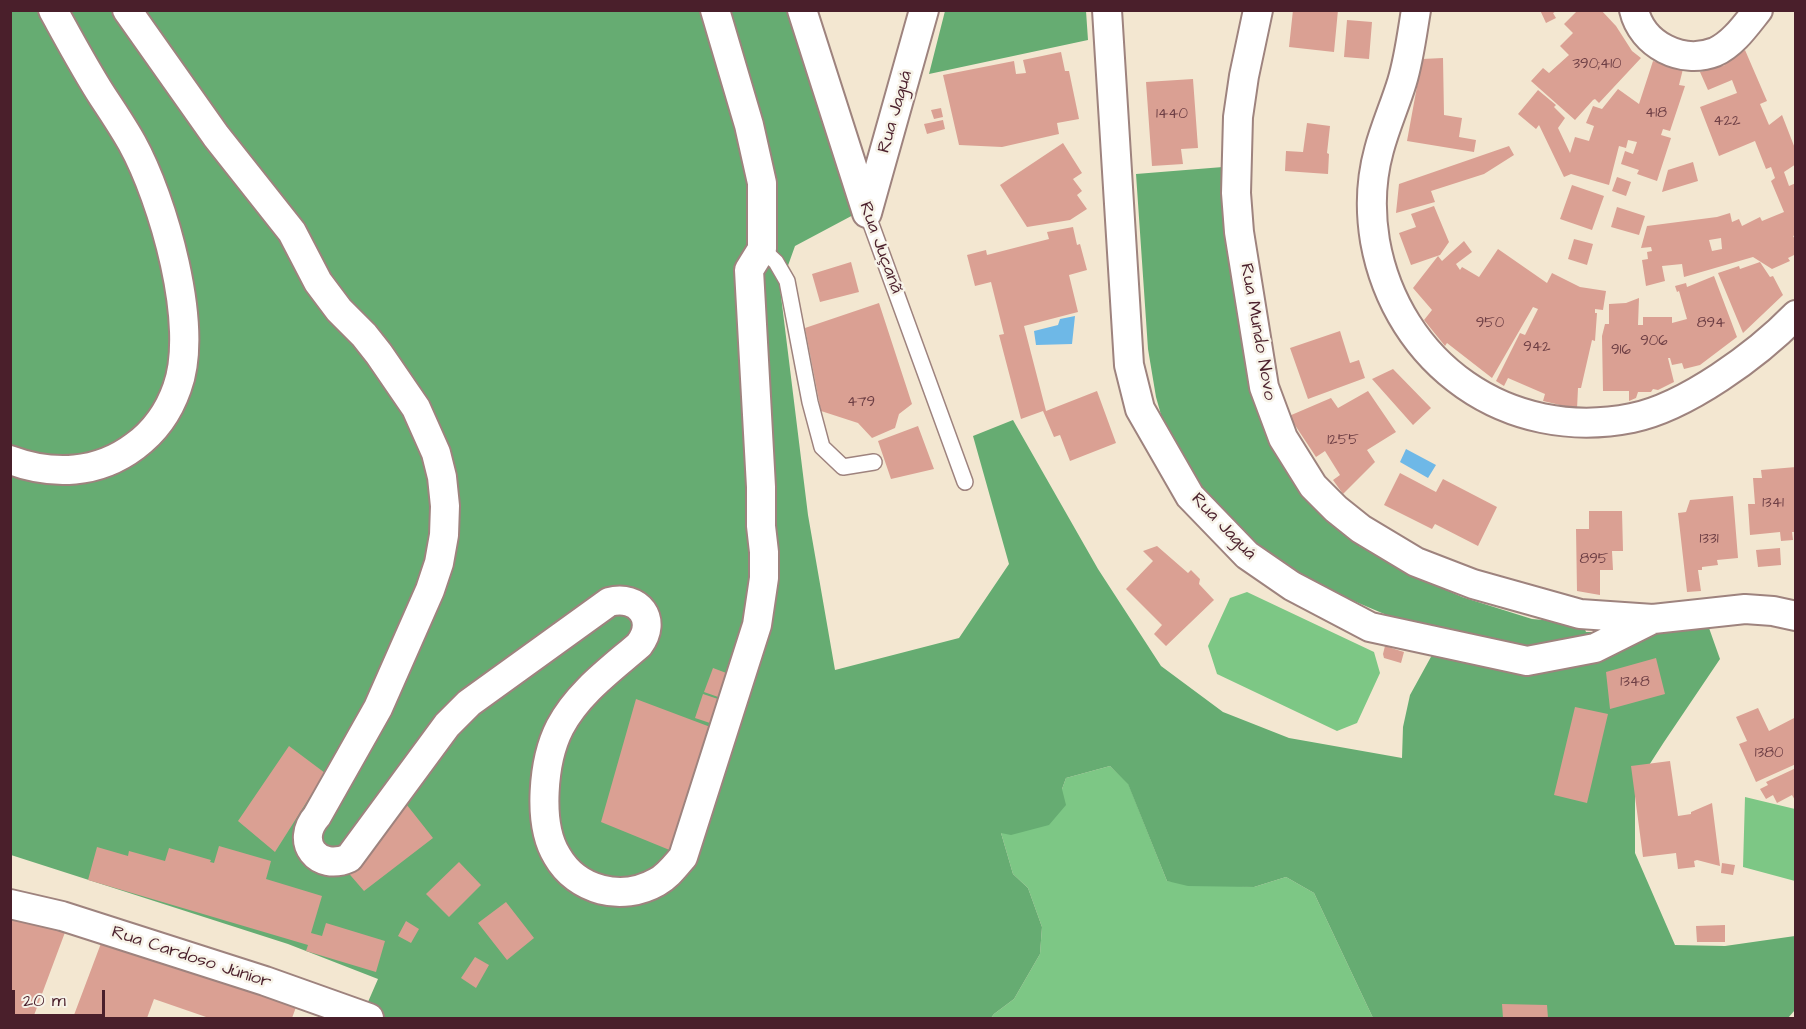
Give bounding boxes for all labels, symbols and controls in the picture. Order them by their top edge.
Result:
house number: 390;410 [1572,56,1622,74]
street label: Rua Jaguá [874,68,918,156]
house number: 418 [1645,105,1667,123]
house number: 1440 [1156,106,1188,124]
house number: 422 [1713,113,1741,131]
street label: Rua Juçanã [853,199,907,297]
street label: Rua Mundo Novo [1234,262,1280,402]
house number: 950 [1476,315,1504,333]
house number: 894 [1697,315,1725,333]
house number: 906 [1640,333,1668,351]
house number: 942 [1523,339,1551,357]
house number: 916 [1611,342,1631,360]
house number: 479 [847,394,875,412]
house number: 1255 [1327,432,1359,450]
street label: Rua Jaguá [1186,489,1260,565]
house number: 1341 [1762,495,1784,513]
house number: 1331 [1699,531,1719,549]
house number: 895 [1580,551,1608,569]
house number: 1348 [1620,674,1650,692]
house number: 1380 [1755,745,1783,763]
street label: Rua Cardoso Júnior [109,922,273,994]
scale bar [15,978,108,1016]
text: 20 m [23,988,66,1013]

